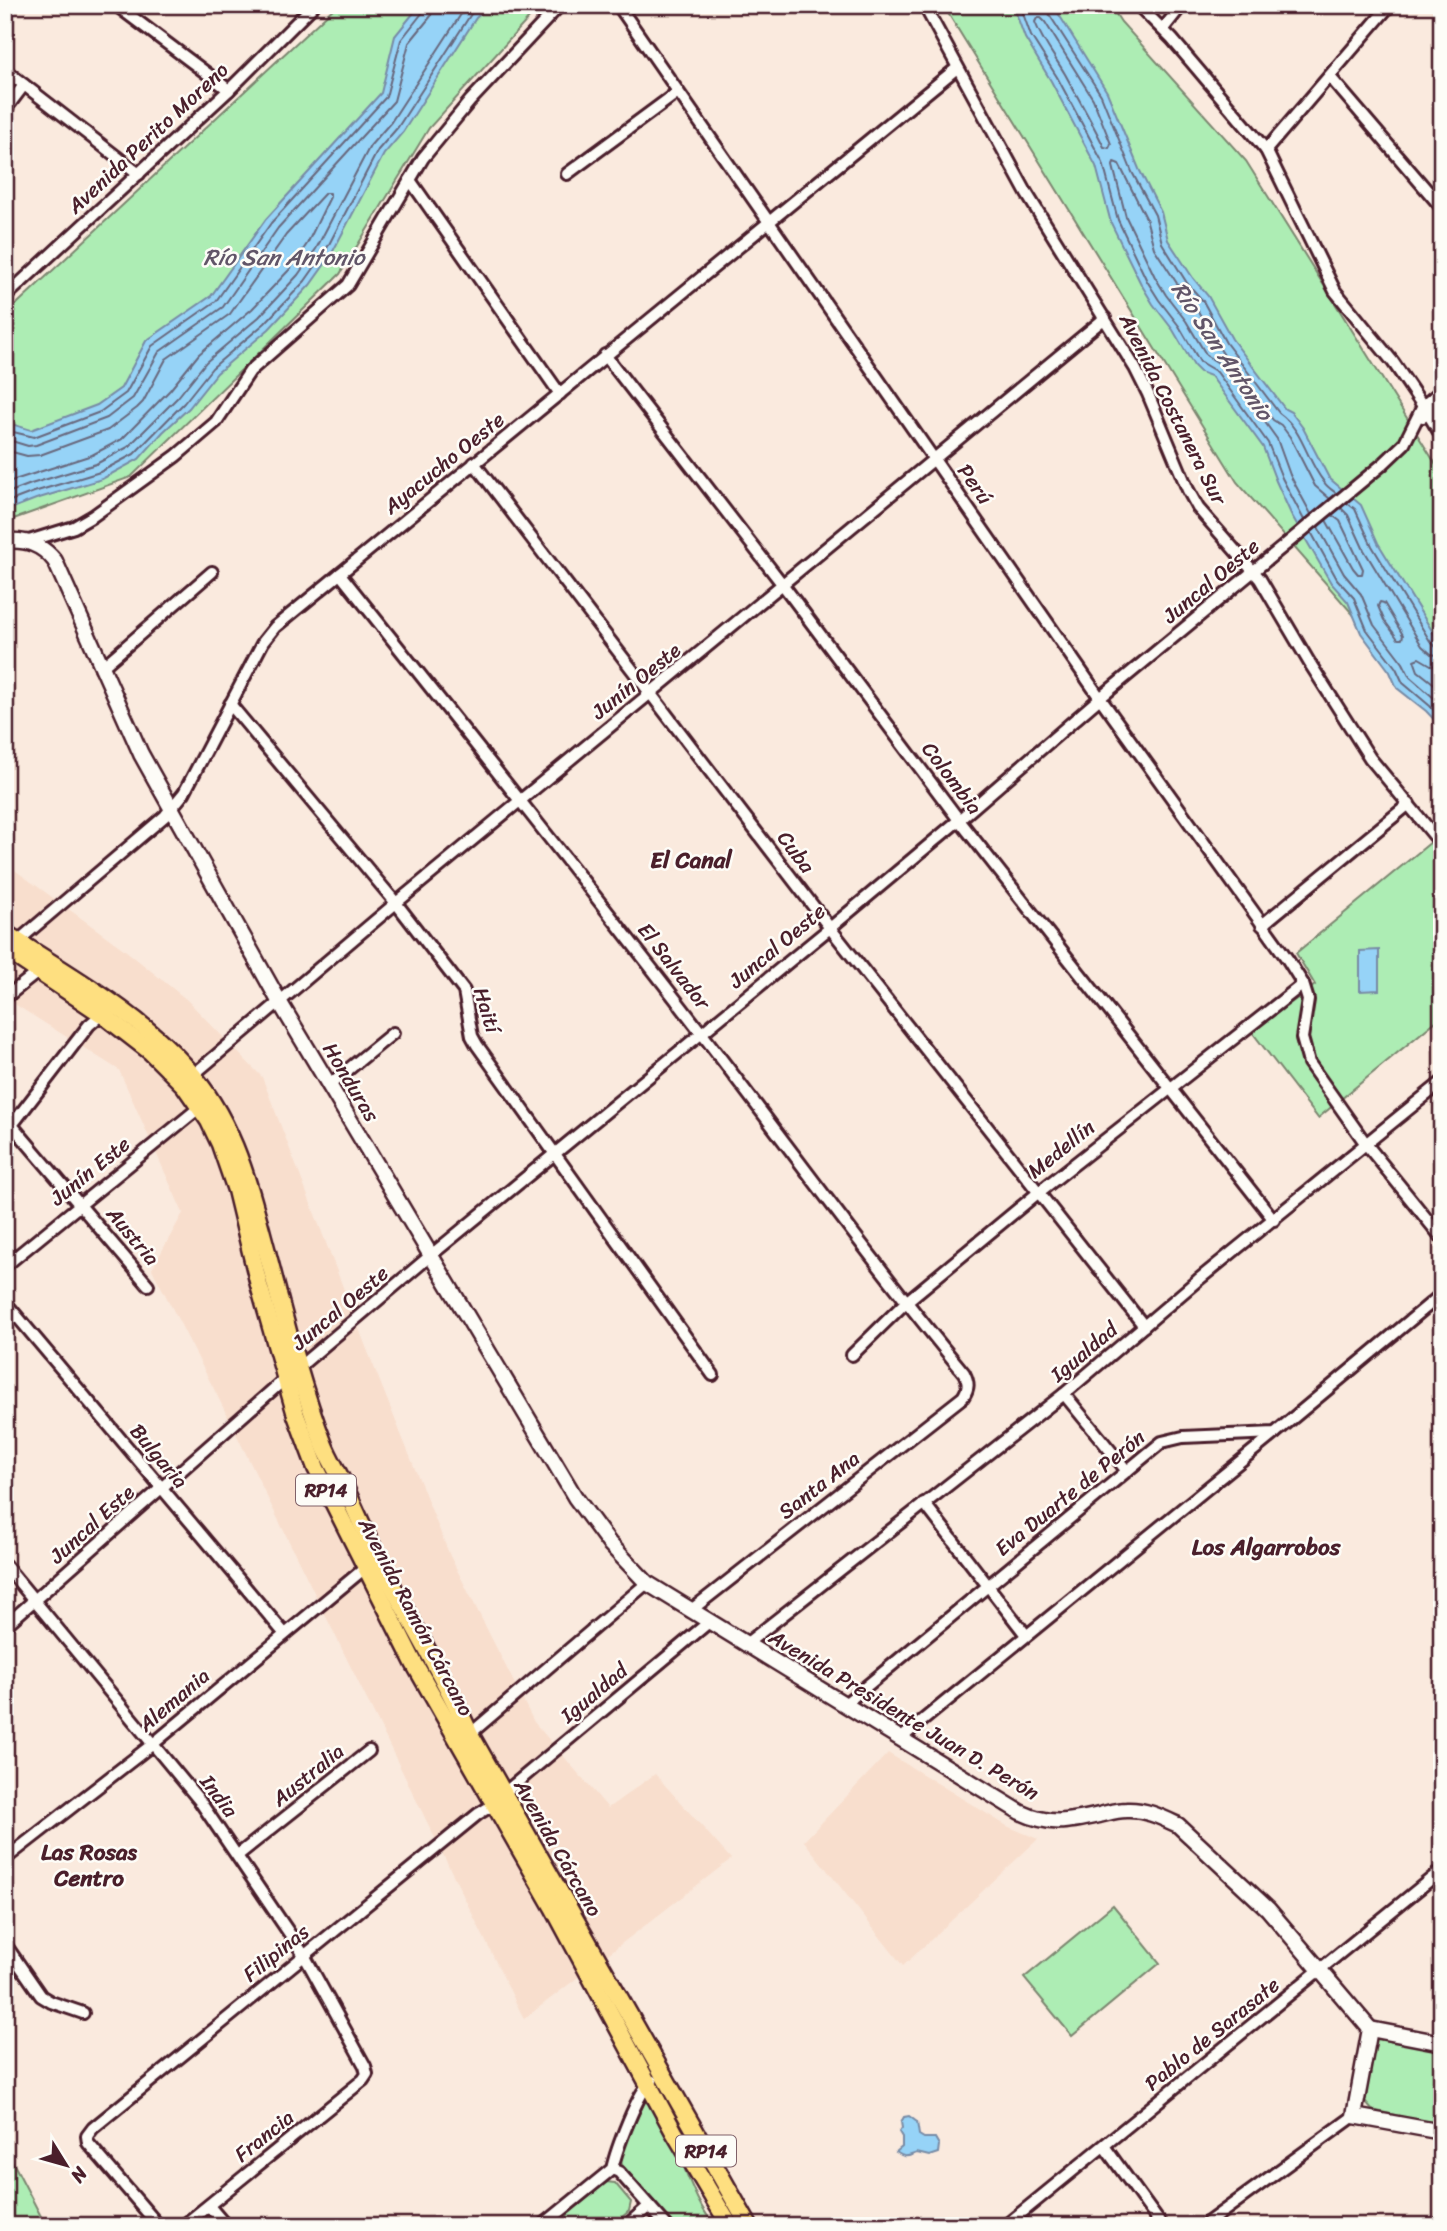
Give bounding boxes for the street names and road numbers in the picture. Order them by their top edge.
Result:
street label: Avenida Perito Moreno [57,52,238,224]
street label: Avenida Costanera Sur [1108,306,1238,513]
street label: Ayacucho Oeste [374,402,513,525]
street label: Perú [947,455,1003,513]
street label: Juncal Oeste [1153,528,1269,634]
street label: Junín Oeste [582,632,690,730]
street label: Colombia [912,733,993,823]
street label: Cuba [767,822,825,882]
street label: Juncal Oeste [719,893,835,999]
street label: El Salvador [627,914,722,1019]
street label: Haití [462,982,513,1040]
street label: Honduras [312,1034,390,1130]
street label: Medellín [1018,1109,1104,1189]
street label: Junín Este [40,1126,139,1216]
street label: Austria [96,1197,170,1275]
street label: Juncal Oeste [282,1255,398,1361]
street label: Igualdad [1041,1311,1128,1393]
street label: Bulgaria [120,1414,198,1498]
street label: Eva Duarte de Perón [986,1420,1154,1566]
street label: Santa Ana [769,1440,869,1530]
road number: RP14 [296,1474,356,1506]
street label: Juncal Este [39,1475,144,1574]
street label: Avenida Ramón Cárcano [347,1510,485,1724]
street label: Avenida Presidente Juan D. Perón [760,1618,1047,1811]
street label: Igualdad [551,1652,638,1734]
street label: Alemania [128,1658,219,1743]
street label: Australia [262,1733,353,1817]
street label: India [189,1765,249,1827]
street label: Avenida Cárcano [503,1771,613,1924]
street label: Filipinas [234,1914,318,1992]
street label: Pablo de Sarasate [1136,1967,1289,2101]
street label: Francia [225,2099,303,2172]
road number: RP14 [676,2136,736,2166]

